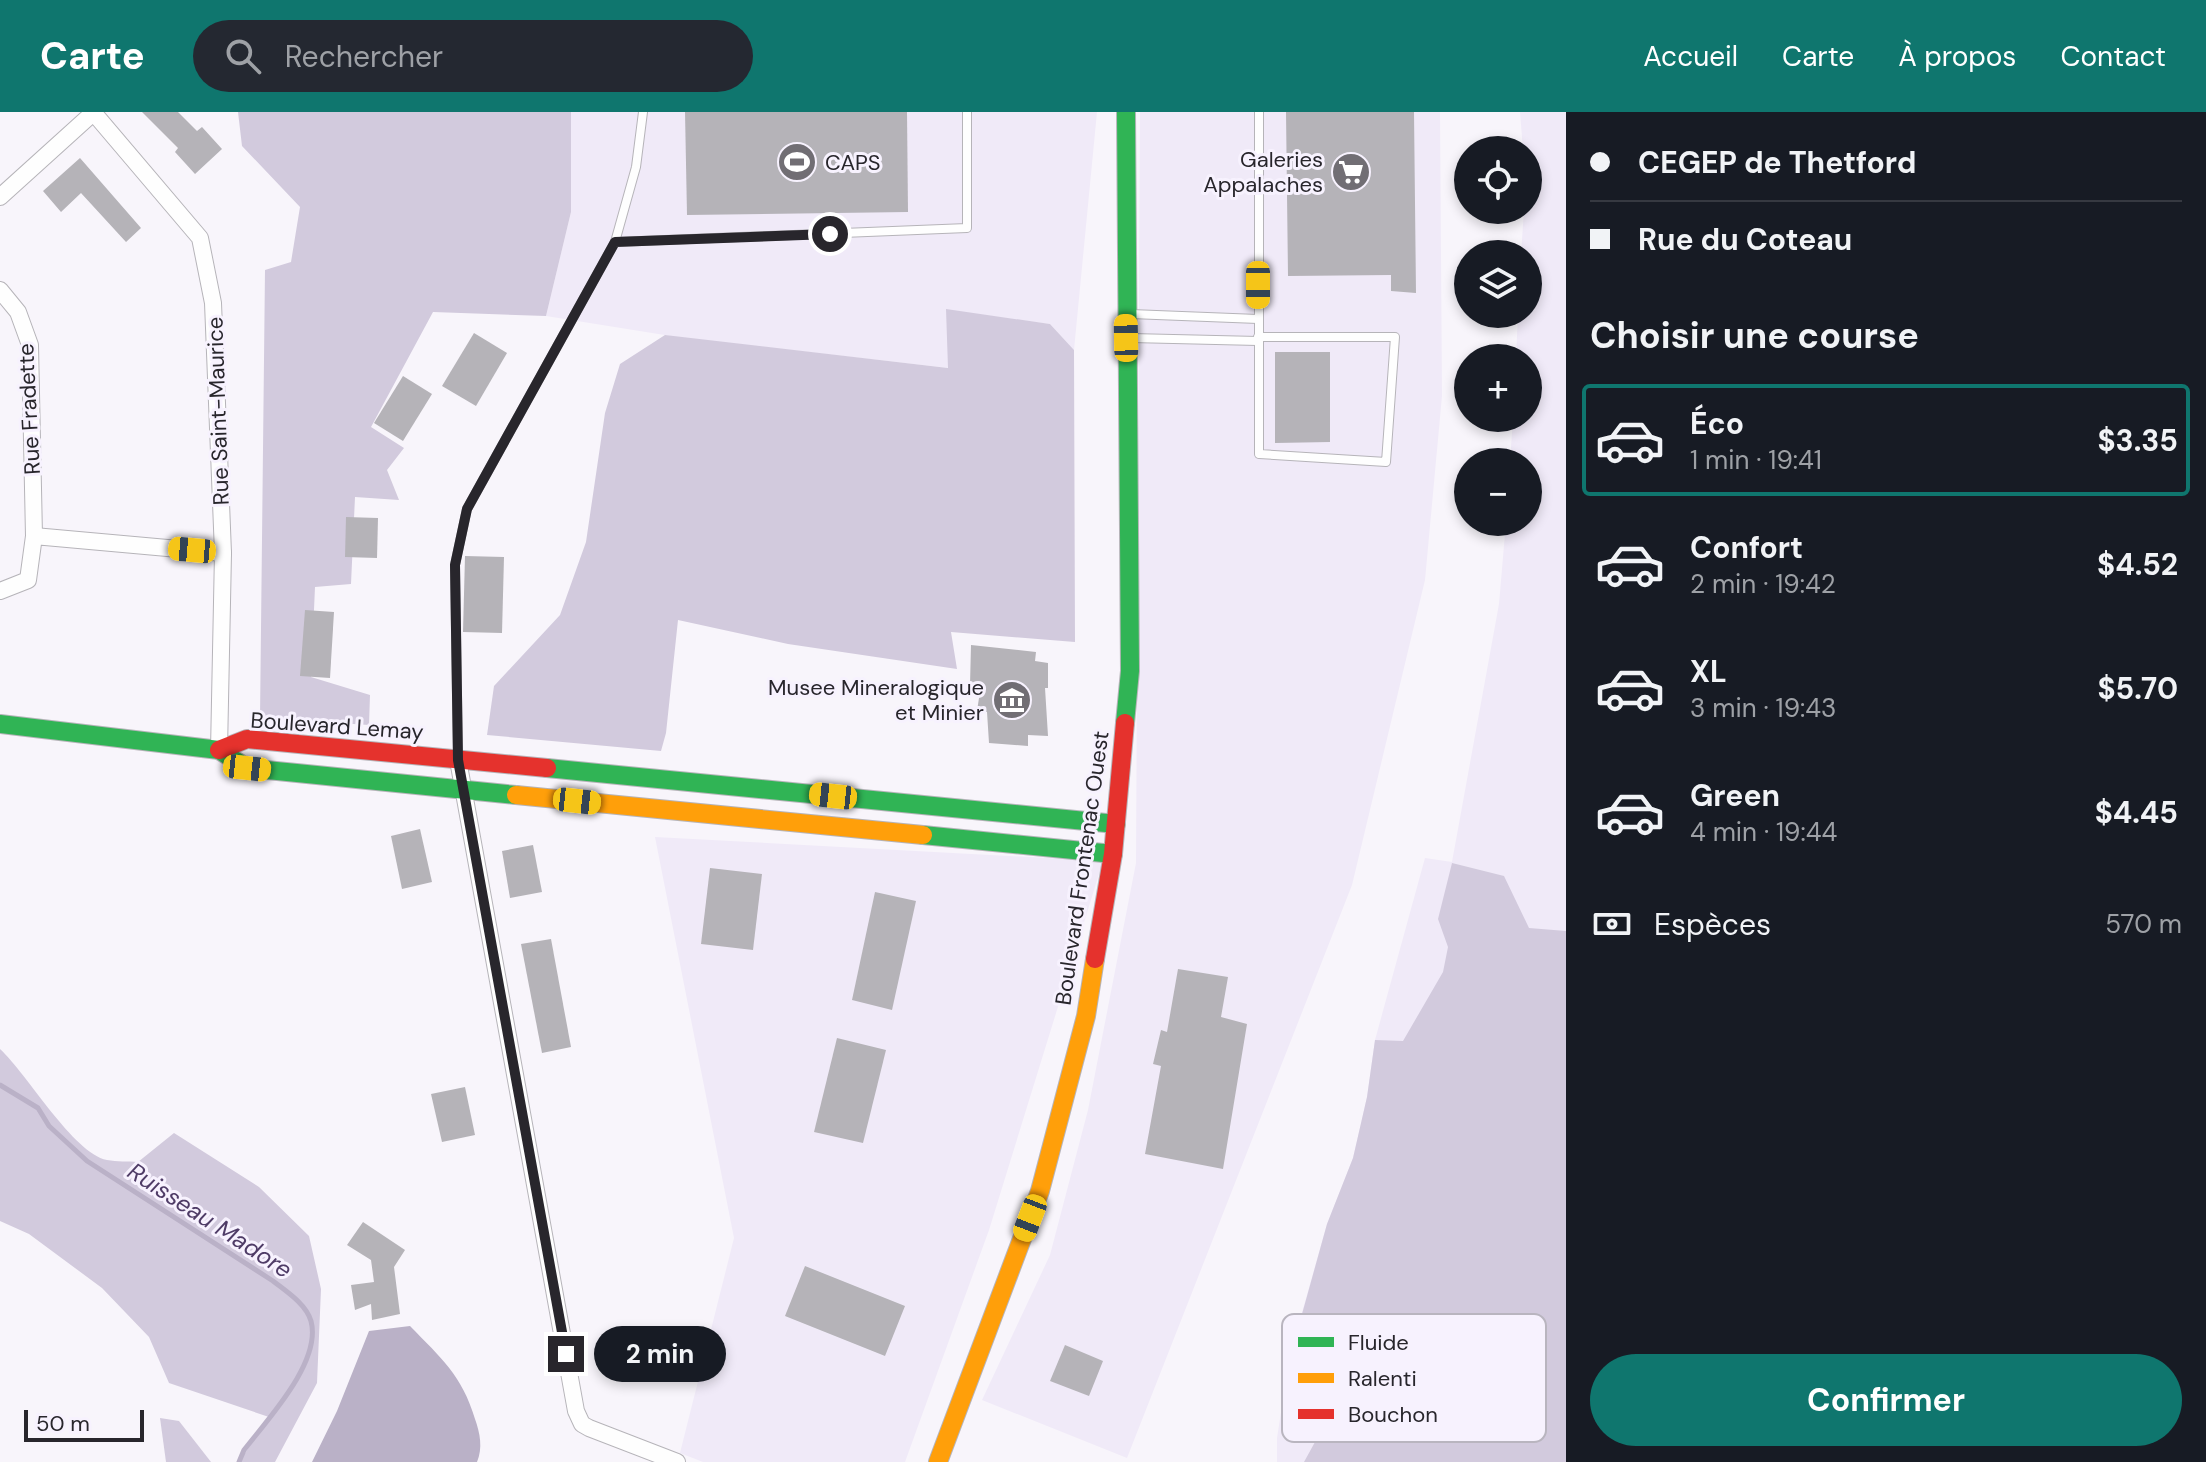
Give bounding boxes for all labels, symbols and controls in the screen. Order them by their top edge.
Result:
search box [193,20,753,92]
text: Carte [40,31,145,81]
icon: search [221,34,265,78]
text: Rechercher [285,37,443,76]
text: Accueil [1643,38,1738,75]
text: Carte [1782,38,1854,75]
text: À propos [1898,38,2016,75]
text: Contact [2060,38,2166,75]
map controls [1454,136,1542,536]
button: locate [1454,136,1542,224]
sports icon: CAPS [776,141,818,183]
text: CEGEP de Thetford [1638,143,1917,182]
place label: Galeries Appalaches [1203,145,1323,199]
place label: CAPS [825,148,881,177]
supermarket icon: Galeries Appalaches [1330,151,1372,193]
route start [812,216,848,252]
text: Rue du Coteau [1638,220,1852,259]
button: layers [1454,240,1542,328]
car [1246,261,1270,309]
text: Choisir une course [1590,312,1919,359]
car [1114,314,1138,362]
street label: Rue Saint-Maurice [200,316,236,506]
street label: Rue Fradette [11,343,47,475]
button: + [1454,344,1542,432]
icon: car [1594,404,1666,476]
text: Éco [1690,404,1744,443]
text: $3.35 [2097,421,2178,460]
text: 1 min · 19:41 [1690,443,1822,477]
button: − [1454,448,1542,536]
icon: car [1594,528,1666,600]
text: Confort [1690,528,1803,567]
car [167,536,217,564]
text: $4.52 [2097,545,2178,584]
text: 2 min · 19:42 [1690,567,1836,601]
icon: car [1594,652,1666,724]
text: XL [1690,652,1727,691]
text: $5.70 [2098,669,2178,708]
place label: Musee Mineralogique et Minier [768,673,984,727]
museum icon: Musee Mineralogique et Minier [991,679,1033,721]
text: 3 min · 19:43 [1690,691,1836,725]
street label: Boulevard Lemay [250,705,424,747]
street label: Boulevard Frontenac Ouest [1048,729,1116,1007]
car [222,754,272,782]
icon: car [1594,776,1666,848]
text: Green [1690,776,1780,815]
car [808,782,858,810]
car [552,787,602,815]
text: $4.45 [2095,793,2178,832]
text: 4 min · 19:44 [1690,815,1837,849]
icon: cash [1590,902,1634,946]
text: Espèces [1654,905,1771,944]
text: 570 m [2105,907,2182,941]
water label: Ruisseau Madore [122,1155,298,1285]
car [1010,1191,1050,1245]
legend [1282,1314,1546,1442]
callout: 2 min [594,1326,726,1382]
text: Fluide [1348,1328,1409,1357]
route end [548,1336,584,1372]
text: 2 min [626,1337,694,1371]
button: Confirmer [1590,1354,2182,1446]
text: Ralenti [1348,1364,1417,1393]
text: Bouchon [1348,1400,1438,1429]
scale bar [24,1406,144,1442]
text: 50 m [36,1409,90,1438]

